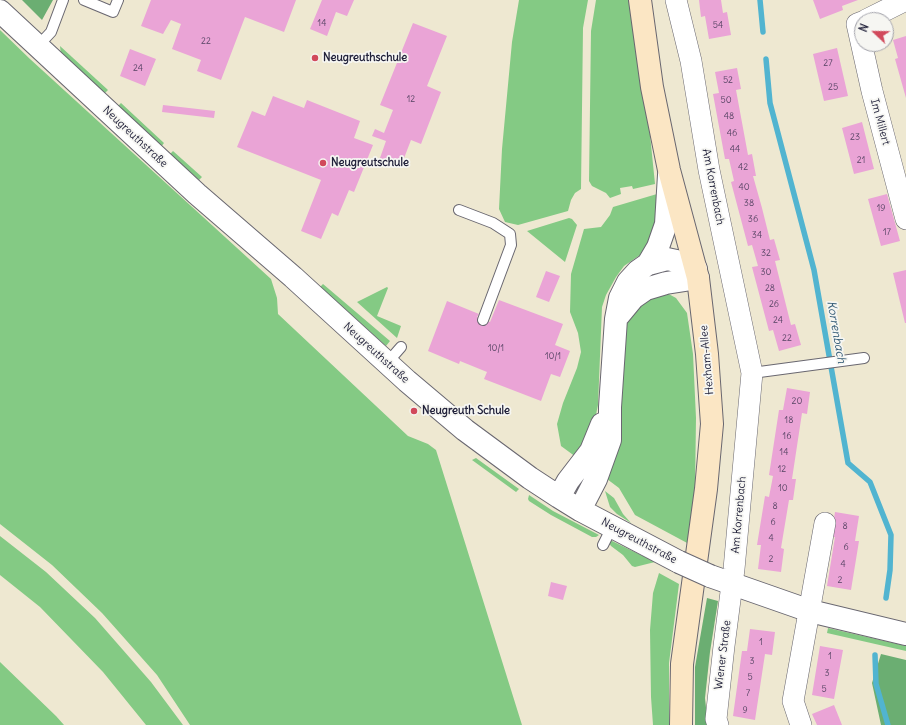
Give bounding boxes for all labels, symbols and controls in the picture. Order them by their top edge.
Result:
north arrow [854,12,894,52]
house number: 14 [318,18,326,28]
house number: 54 [713,20,723,30]
text: N [856,22,872,34]
house number: 22 [201,36,211,46]
place label: Neugreuthschule [323,51,407,65]
marker: Neugreuthschule [310,53,320,63]
house number: 27 [823,58,833,68]
house number: 24 [133,63,143,73]
house number: 52 [723,75,733,85]
house number: 25 [828,82,838,92]
house number: 12 [407,94,415,104]
house number: 50 [720,95,732,105]
street label: Im Millert [867,97,893,147]
street label: Neugreuthstraße [100,104,170,170]
house number: 48 [724,111,734,121]
house number: 46 [727,128,737,138]
house number: 23 [850,132,860,142]
house number: 44 [730,144,740,154]
street label: Am Korrenbach [699,148,727,226]
house number: 21 [857,155,865,165]
place label: Neugreutschule [331,156,409,170]
marker: Neugreutschule [318,158,328,168]
house number: 42 [738,162,748,172]
house number: 40 [738,182,750,192]
house number: 38 [744,198,754,208]
house number: 19 [877,203,885,213]
house number: 36 [748,214,758,224]
house number: 17 [883,227,891,237]
house number: 34 [752,230,762,240]
house number: 32 [761,248,771,258]
house number: 30 [760,267,772,277]
house number: 28 [765,283,775,293]
house number: 26 [769,299,779,309]
water label: Korrenbach [823,300,849,364]
house number: 24 [773,315,783,325]
street label: Neugreuthstraße [340,320,412,386]
street label: Hexham-Allee [697,325,717,395]
house number: 22 [782,333,792,343]
house number: 10/1 [488,343,504,353]
house number: 10/1 [545,351,561,361]
house number: 20 [792,396,802,406]
place label: Neugreuth Schule [422,404,510,418]
marker: Neugreuth Schule [409,406,419,416]
house number: 18 [785,415,793,425]
house number: 16 [783,431,791,441]
house number: 14 [780,447,788,457]
house number: 12 [778,464,786,474]
street label: Am Korrenbach [729,476,749,554]
house number: 10 [778,483,788,493]
house number: 8 [772,501,778,511]
street label: Neugreuthstraße [599,516,679,566]
house number: 6 [770,517,776,527]
house number: 8 [842,521,848,531]
house number: 4 [768,533,774,543]
house number: 6 [843,542,849,552]
house number: 2 [769,554,773,564]
house number: 4 [840,559,846,569]
house number: 2 [838,575,842,585]
street label: Wiener Straße [712,619,734,691]
house number: 1 [759,637,763,647]
house number: 1 [828,651,832,661]
house number: 3 [749,656,755,666]
house number: 3 [824,668,830,678]
house number: 5 [747,672,753,682]
house number: 5 [821,684,827,694]
house number: 7 [746,688,750,698]
house number: 9 [742,705,748,715]

